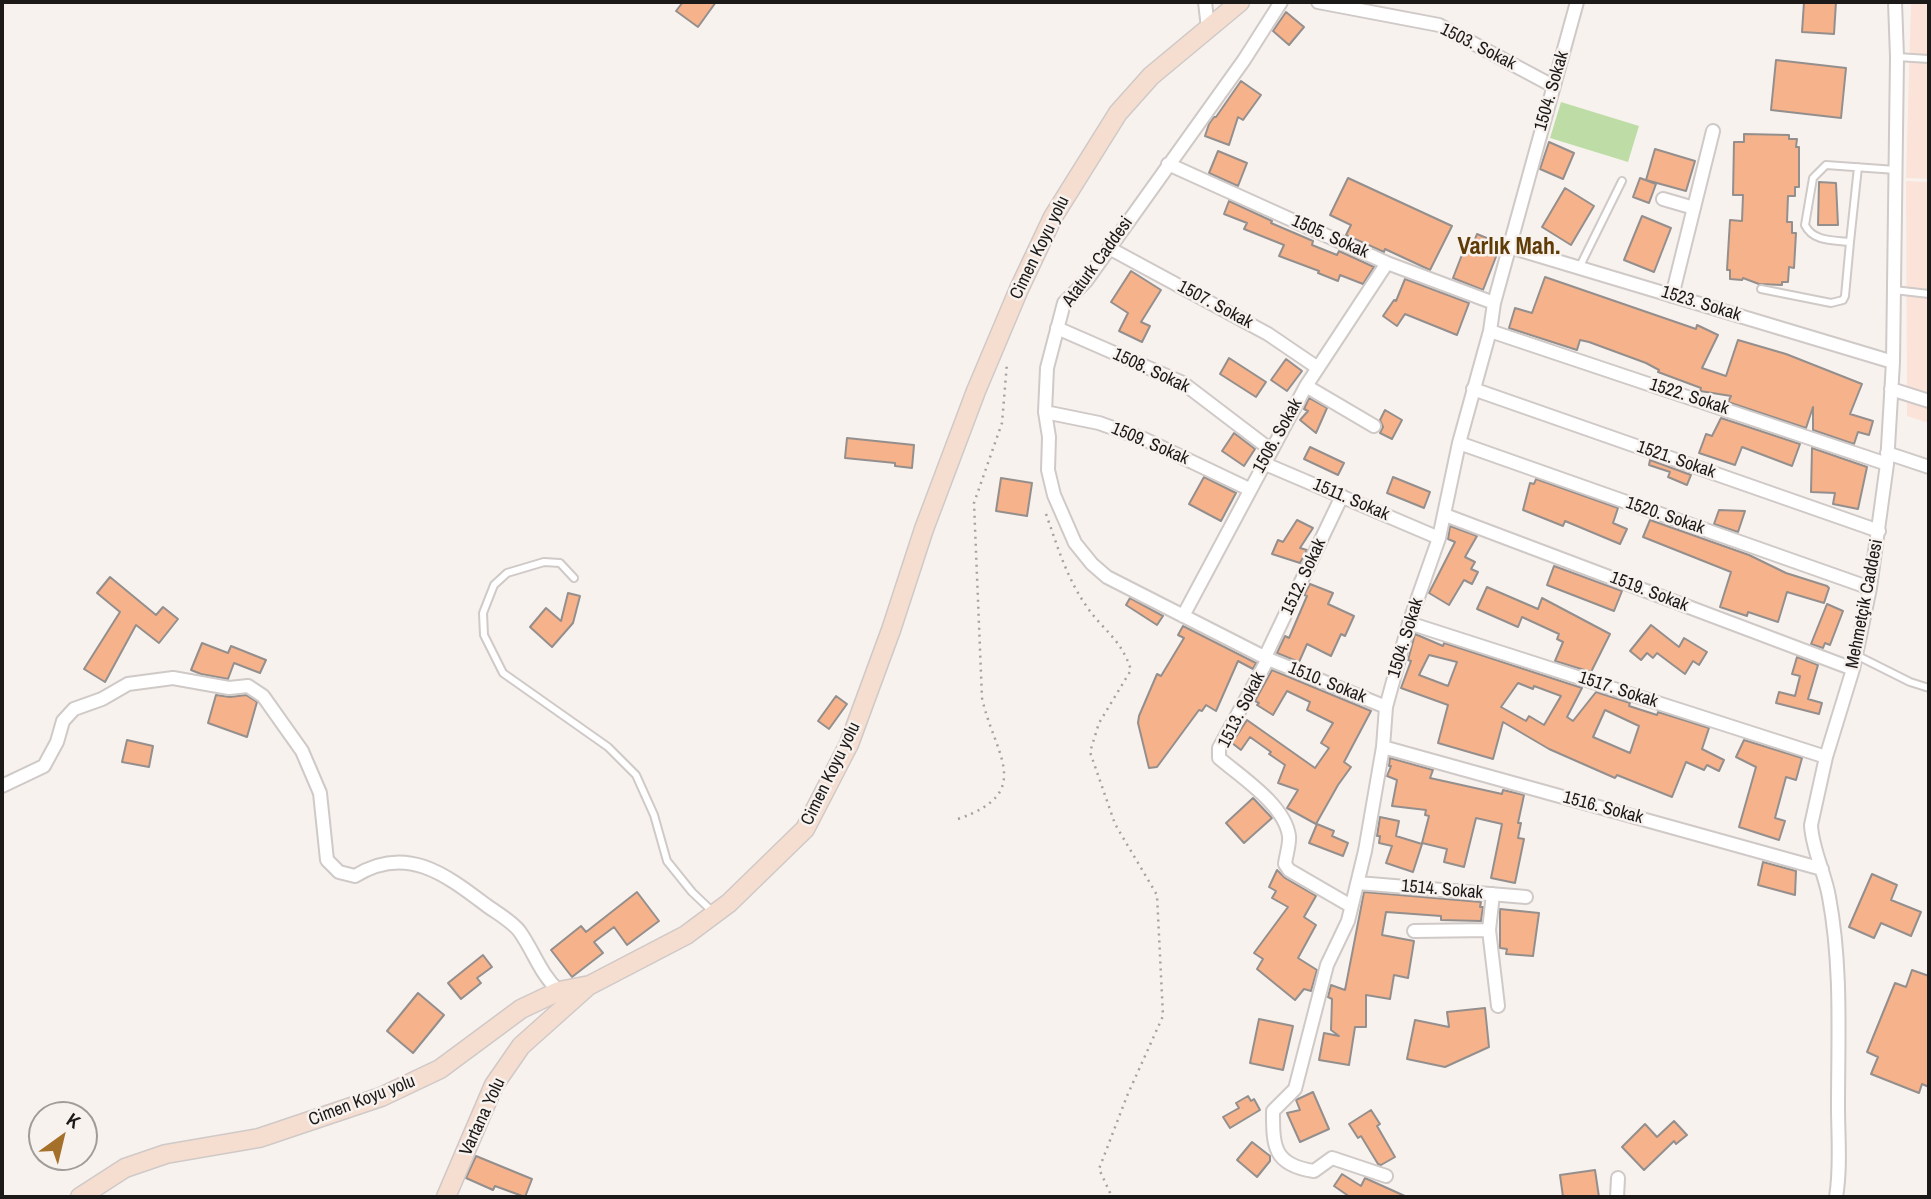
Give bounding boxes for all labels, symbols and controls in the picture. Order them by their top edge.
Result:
street label: 1503. Sokak [1437,19,1519,75]
street label: 1504. Sokak [1530,49,1574,133]
street label: Cimen Koyu yolu [1006,193,1074,303]
street label: 1505. Sokak [1288,210,1372,264]
street label: Ataturk Caddesi [1058,213,1138,311]
district label: Varlık Mah. [1458,234,1560,262]
street label: 1507. Sokak [1174,276,1256,334]
street label: 1523. Sokak [1659,282,1743,326]
street label: 1508. Sokak [1109,344,1193,398]
street label: 1522. Sokak [1647,374,1731,420]
street label: 1506. Sokak [1249,395,1307,477]
street label: 1509. Sokak [1108,418,1192,470]
street label: 1521. Sokak [1634,436,1718,484]
street label: 1511. Sokak [1310,474,1392,526]
street label: 1520. Sokak [1623,492,1707,540]
street label: 1512. Sokak [1277,535,1331,619]
street label: Mehmetçik Caddesi [1842,538,1888,670]
street label: 1519. Sokak [1607,567,1691,617]
street label: 1504. Sokak [1384,596,1428,680]
street label: 1510. Sokak [1285,658,1369,708]
street label: 1517. Sokak [1576,667,1660,713]
street label: 1513. Sokak [1214,669,1270,751]
street label: Cimen Koyu yolu [797,719,865,829]
street label: 1516. Sokak [1561,787,1645,829]
street label: 1514. Sokak [1400,876,1484,904]
street label: Cimen Koyu yolu [306,1071,418,1131]
street label: Vartana Yolu [456,1075,510,1159]
north arrow [28,1101,98,1171]
text: K [62,1106,86,1134]

